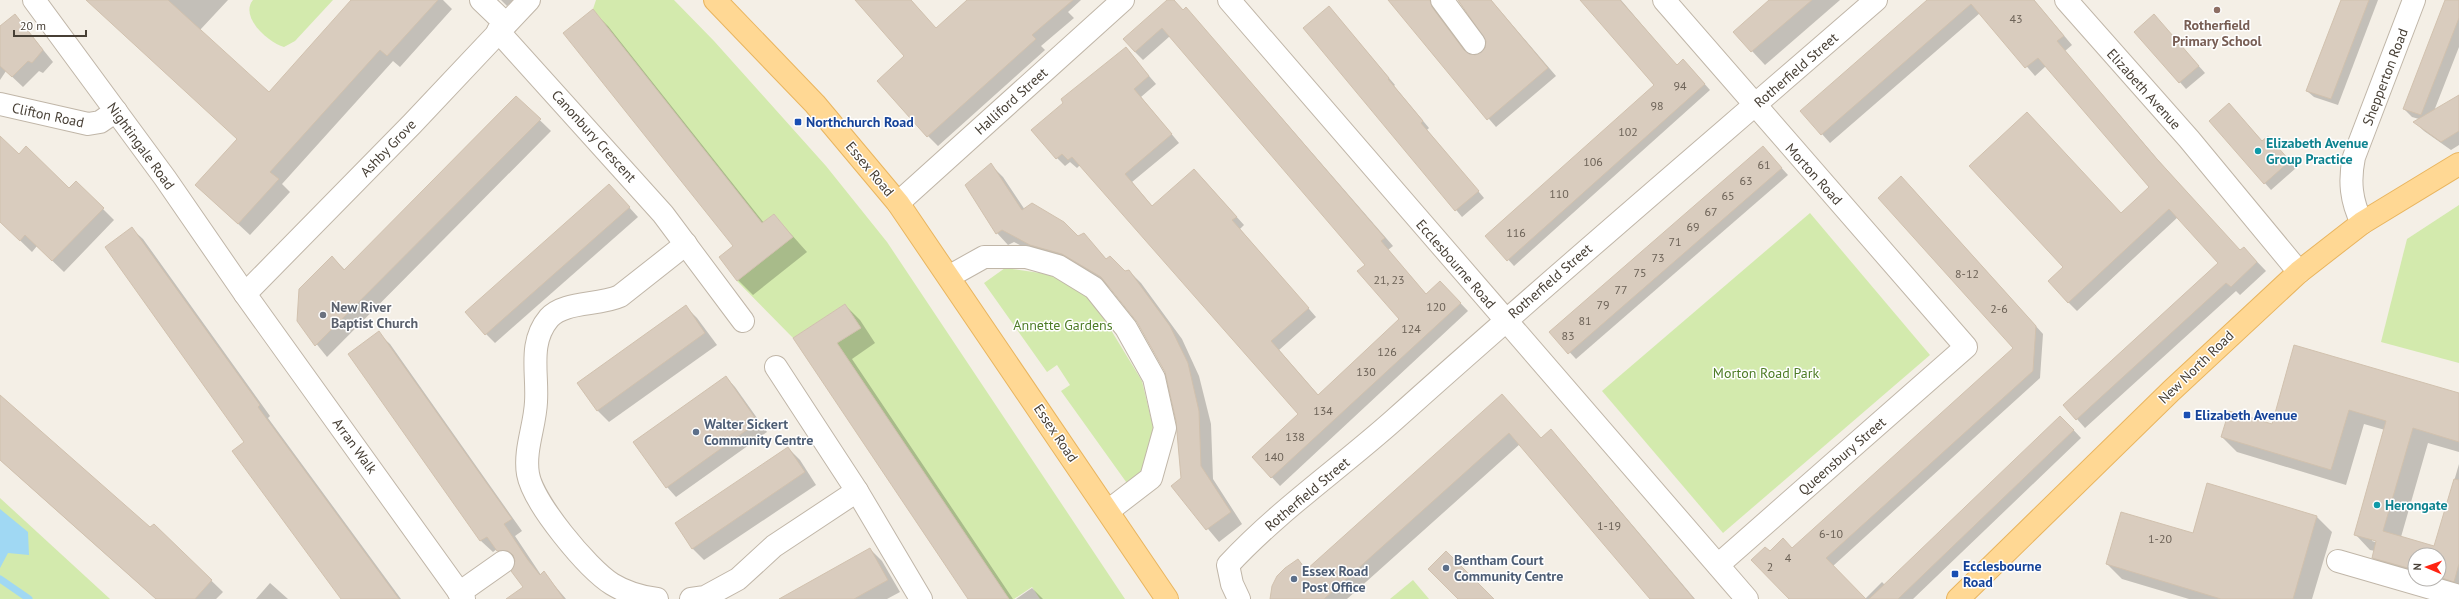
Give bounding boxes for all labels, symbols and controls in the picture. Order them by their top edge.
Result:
marker: Rotherfield Primary School [2212,5,2222,15]
house number: 43 [2009,11,2023,26]
scale bar [14,12,86,38]
place label: Rotherfield Primary School [2172,16,2263,50]
text: 20 m [20,18,46,33]
street label: Shepperton Road [2358,26,2412,128]
street label: Rotherfield Street [1750,29,1842,111]
street label: Elizabeth Avenue [2103,45,2185,133]
street label: Halliford Street [971,63,1051,138]
house number: 94 [1673,78,1687,93]
street label: Canonbury Crescent [548,86,640,186]
house number: 98 [1650,98,1664,113]
street label: Clifton Road [10,99,86,131]
street label: Nightingale Road [103,99,179,193]
place label: Northchurch Road [806,113,914,131]
street label: Ashby Grove [356,115,420,181]
marker: Northchurch Road [793,117,803,127]
house number: 102 [1618,124,1638,139]
place label: Elizabeth Avenue Group Practice [2266,134,2368,168]
street label: Essex Road [842,138,898,200]
street label: Morton Road [1782,139,1846,209]
marker: Elizabeth Avenue Group Practice [2253,146,2263,156]
house number: 106 [1583,154,1603,169]
house number: 61 [1757,157,1771,172]
house number: 63 [1739,173,1753,188]
house number: 110 [1549,186,1569,201]
house number: 65 [1721,188,1735,203]
house number: 67 [1704,204,1718,219]
street label: Ecclesbourne Road [1412,216,1500,312]
house number: 69 [1686,219,1700,234]
house number: 116 [1506,225,1526,240]
house number: 71 [1668,234,1682,249]
street label: Rotherfield Street [1504,240,1596,322]
house number: 73 [1651,250,1665,265]
house number: 75 [1633,265,1647,280]
house number: 8-12 [1955,266,1979,281]
house number: 21, 23 [1373,272,1405,287]
house number: 77 [1614,282,1628,297]
house number: 79 [1596,297,1610,312]
place label: New River Baptist Church [331,298,418,332]
house number: 120 [1426,299,1446,314]
house number: 2-6 [1990,301,2008,316]
marker: New River Baptist Church [318,310,328,320]
house number: 81 [1578,313,1592,328]
park label: Annette Gardens [1013,316,1113,334]
house number: 124 [1401,321,1421,336]
street label: New North Road [2155,326,2237,408]
house number: 83 [1561,328,1575,343]
house number: 126 [1377,344,1397,359]
house number: 130 [1356,364,1376,379]
park label: Morton Road Park [1713,364,1819,382]
street label: Essex Road [1030,401,1082,465]
house number: 134 [1313,403,1333,418]
place label: Elizabeth Avenue [2195,406,2297,424]
marker: Elizabeth Avenue [2182,410,2192,420]
street label: Queensbury Street [1795,413,1890,499]
street label: Arran Walk [329,415,381,478]
place label: Walter Sickert Community Centre [704,415,813,449]
marker: Walter Sickert Community Centre [691,427,701,437]
house number: 138 [1285,429,1305,444]
house number: 140 [1264,449,1284,464]
street label: Rotherfield Street [1261,453,1353,535]
place label: Herongate [2385,496,2448,514]
marker: Herongate [2372,500,2382,510]
house number: 1-19 [1597,518,1621,533]
house number: 6-10 [1819,526,1843,541]
house number: 1-20 [2148,531,2172,546]
north arrow [2407,547,2447,587]
house number: 4 [1785,550,1792,565]
place label: Bentham Court Community Centre [1454,551,1563,585]
place label: Ecclesbourne Road [1963,557,2042,591]
house number: 2 [1767,559,1773,574]
place label: Essex Road Post Office [1302,562,1368,596]
marker: Bentham Court Community Centre [1441,563,1451,573]
text: N [2410,563,2424,571]
marker: Ecclesbourne Road [1950,569,1960,579]
marker: Essex Road Post Office [1289,574,1299,584]

